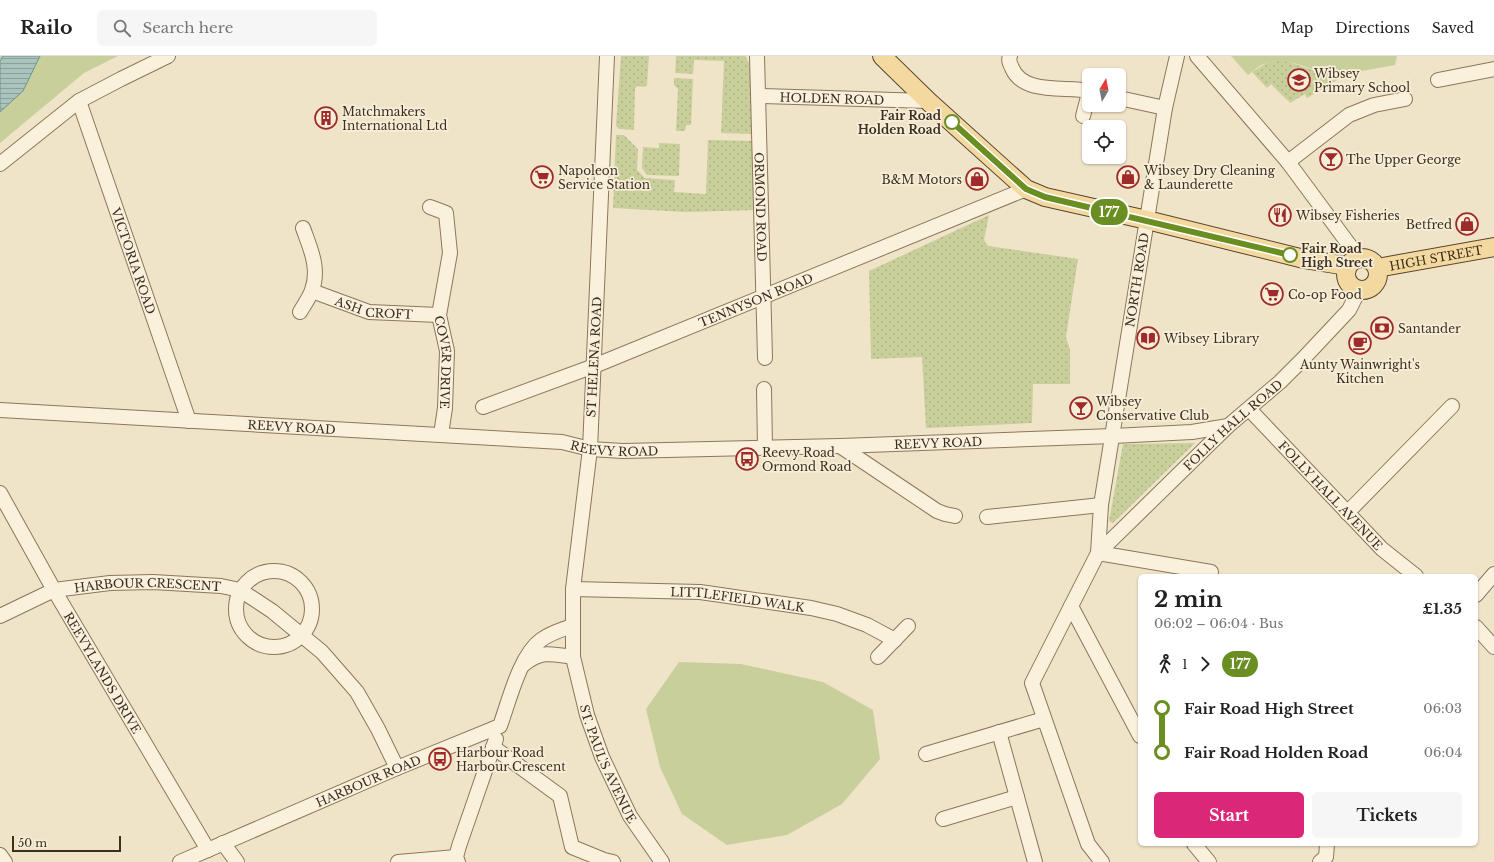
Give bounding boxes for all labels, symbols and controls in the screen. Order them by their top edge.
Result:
search box [97,10,377,46]
text: Railo [20,16,73,39]
icon: search [111,17,133,39]
text: Search here [143,18,233,37]
text: Map [1281,19,1313,37]
text: Directions [1335,19,1410,37]
text: Saved [1432,19,1474,37]
place label: Wibsey Primary School [1313,66,1410,95]
school or university icon: Wibsey Primary School [1286,67,1312,93]
north arrow [1082,68,1126,112]
map controls [1082,68,1126,164]
street label: HOLDEN ROAD [780,89,884,107]
place label: Matchmakers International Ltd [342,104,447,133]
building icon: Matchmakers International Ltd [313,105,339,131]
place label: Fair Road Holden Road [858,108,942,137]
marker: Fair Road Holden Road [944,114,960,130]
button: locate [1082,120,1126,164]
bar icon: The Upper George [1318,146,1344,172]
street label: ORMOND ROAD [752,152,770,262]
place label: The Upper George [1346,152,1461,167]
place label: Napoleon Service Station [558,163,650,192]
place label: Wibsey Dry Cleaning & Launderette [1143,163,1276,192]
supermarket icon: Napoleon Service Station [529,164,555,190]
shop icon: Wibsey Dry Cleaning & Launderette [1115,164,1141,190]
shop icon: B&M Motors [964,166,990,192]
place label: B&M Motors [882,172,962,187]
line badge: 177 [1086,199,1132,225]
restaurant icon: Wibsey Fisheries [1267,202,1293,228]
text: 177 [1099,203,1119,221]
street label: VICTORIA ROAD [108,205,159,316]
place label: Wibsey Fisheries [1295,208,1400,223]
shop icon: Betfred [1454,211,1480,237]
place label: Betfred [1406,217,1452,232]
street label: NORTH ROAD [1122,232,1152,328]
place label: Fair Road High Street [1301,241,1373,270]
street label: HIGH STREET [1388,242,1484,273]
marker: Fair Road High Street [1282,247,1298,263]
street label: TENNYSON ROAD [696,270,815,330]
supermarket icon: Co-op Food [1259,281,1285,307]
place label: Co-op Food [1288,287,1362,302]
street label: ASH CROFT [332,292,414,321]
street label: ST HELENA ROAD [583,296,605,418]
street label: COVER DRIVE [432,314,455,410]
bank icon: Santander [1369,315,1395,341]
place label: Santander [1398,321,1461,336]
library icon: Wibsey Library [1135,325,1161,351]
cafe icon: Aunty Wainwright's Kitchen [1347,330,1373,356]
place label: Wibsey Library [1163,331,1260,346]
place label: Aunty Wainwright's Kitchen [1299,357,1420,386]
street label: FOLLY HALL ROAD [1180,376,1285,473]
place label: Wibsey Conservative Club [1095,394,1209,423]
bar icon: Wibsey Conservative Club [1068,395,1094,421]
street label: REEVY ROAD [247,417,336,437]
street label: REEVY ROAD [894,433,982,452]
street label: REEVY ROAD [569,437,658,459]
street label: FOLLY HALL AVENUE [1276,438,1386,553]
place label: Reevy Road Ormond Road [762,445,852,474]
bus stop icon: Reevy Road Ormond Road [734,446,760,472]
street label: HARBOUR CRESCENT [73,574,222,595]
street label: LITTLEFIELD WALK [670,584,806,615]
text: 2 min [1154,586,1222,613]
text: £1.35 [1422,599,1462,618]
street label: REEVYLANDS DRIVE [61,609,145,736]
text: 06:02 – 06:04 · Bus [1154,615,1283,632]
icon: walk [1154,653,1176,675]
icon: forward [1194,653,1216,675]
text: 177 [1230,655,1250,673]
text: 1 [1182,656,1188,673]
text: Fair Road High Street [1184,699,1354,718]
text: 06:03 [1423,700,1462,717]
street label: ST. PAUL'S AVENUE [577,703,640,826]
text: Fair Road Holden Road [1184,743,1368,762]
text: 06:04 [1424,744,1462,761]
place label: Harbour Road Harbour Crescent [456,745,566,774]
bus stop icon: Harbour Road Harbour Crescent [427,746,453,772]
street label: HARBOUR ROAD [313,752,423,810]
button: Start [1154,792,1304,838]
button: Tickets [1312,792,1462,838]
scale bar [12,834,121,853]
text: 50 m [18,836,47,850]

